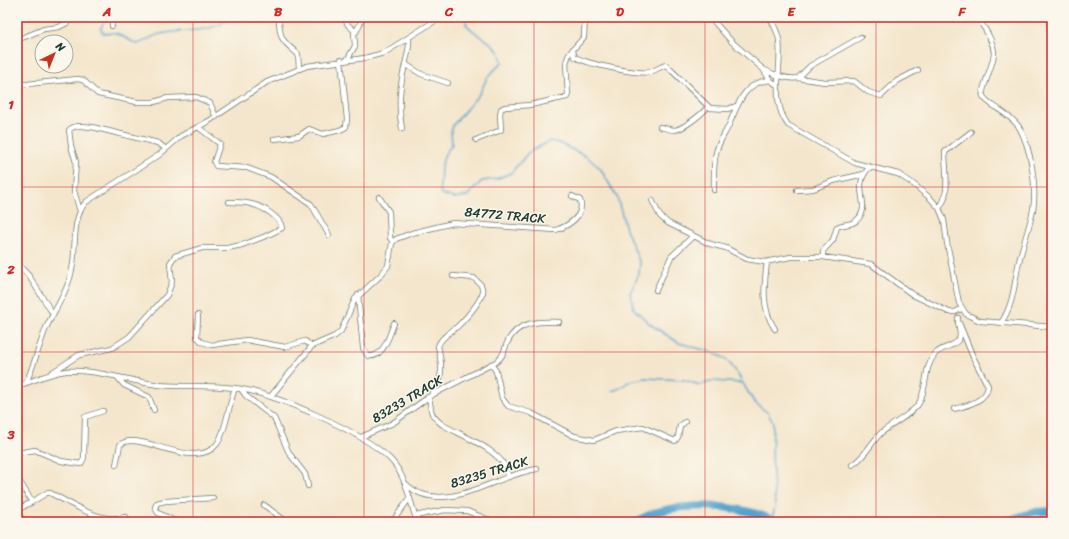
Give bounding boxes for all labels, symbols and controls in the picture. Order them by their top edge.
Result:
text: A [102,0,111,23]
text: B [274,0,283,23]
text: C [444,0,454,23]
text: D [616,0,624,23]
text: E [787,0,796,23]
text: F [957,0,966,23]
north arrow [34,34,74,74]
text: N [50,37,70,57]
text: 1 [8,93,14,116]
street label: 84772 TRACK [464,200,547,230]
text: 2 [6,258,15,281]
street label: 83233 TRACK [367,368,448,429]
text: 3 [6,423,15,446]
street label: 83235 TRACK [447,449,532,495]

